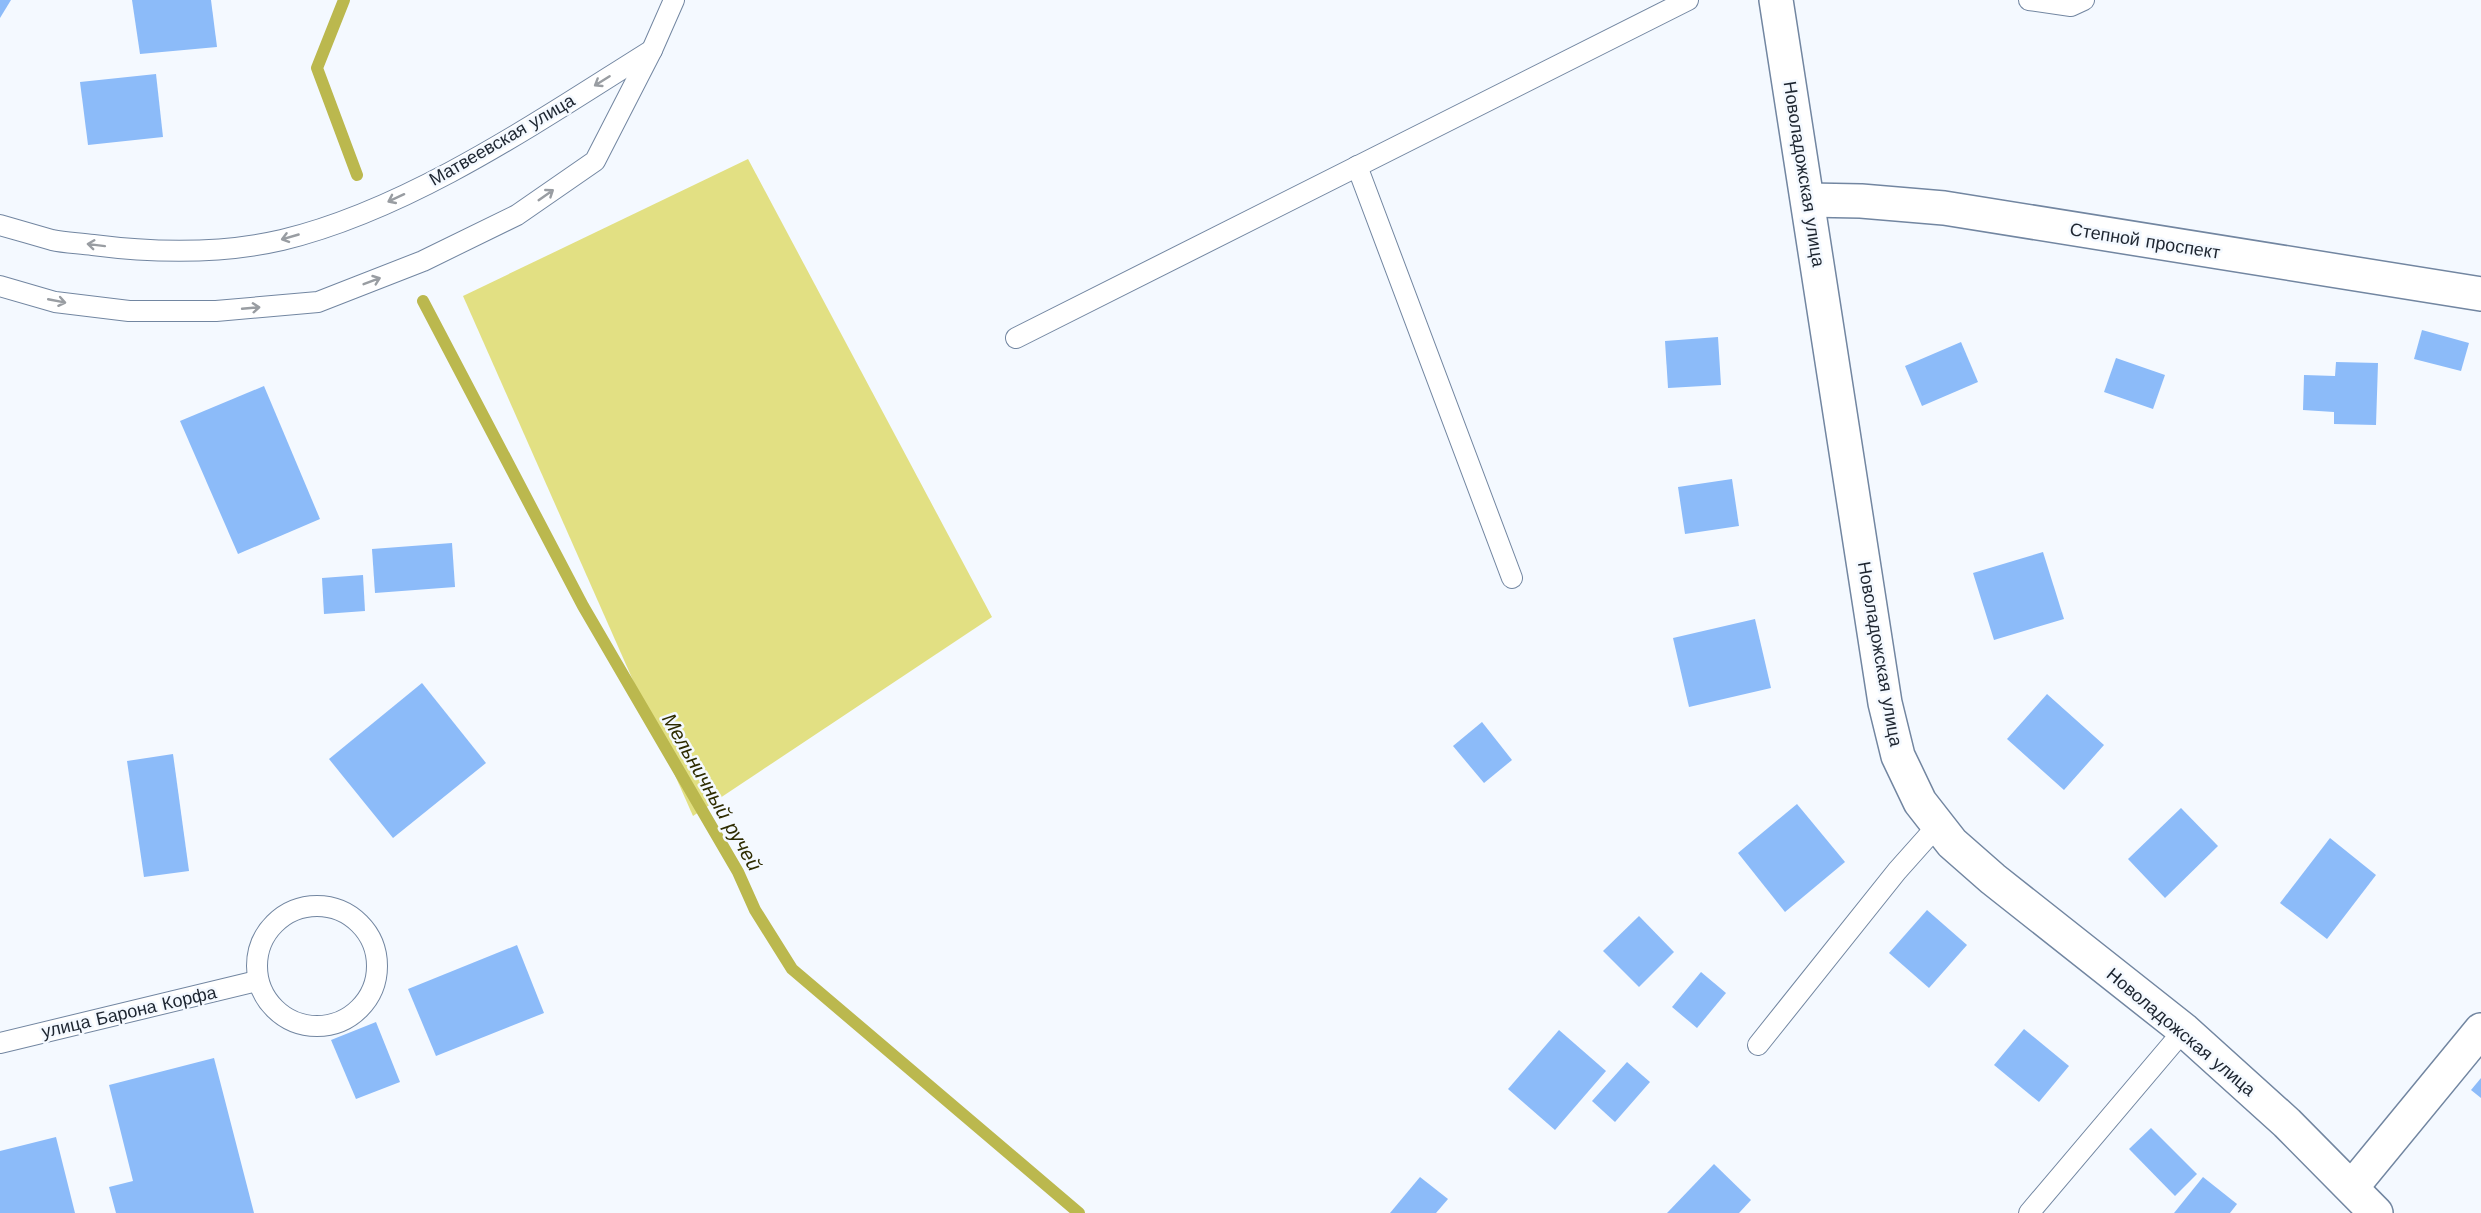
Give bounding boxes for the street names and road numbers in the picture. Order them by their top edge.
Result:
street label: Новоладожская улица [1779,80,1830,269]
street label: Матвеевская улица [425,89,579,190]
street label: Степной проспект [2068,218,2222,263]
street label: Новоладожская улица [1854,560,1907,749]
street label: Новоладожская улица [2103,963,2261,1101]
street label: улица Барона Корфа [39,981,219,1042]

